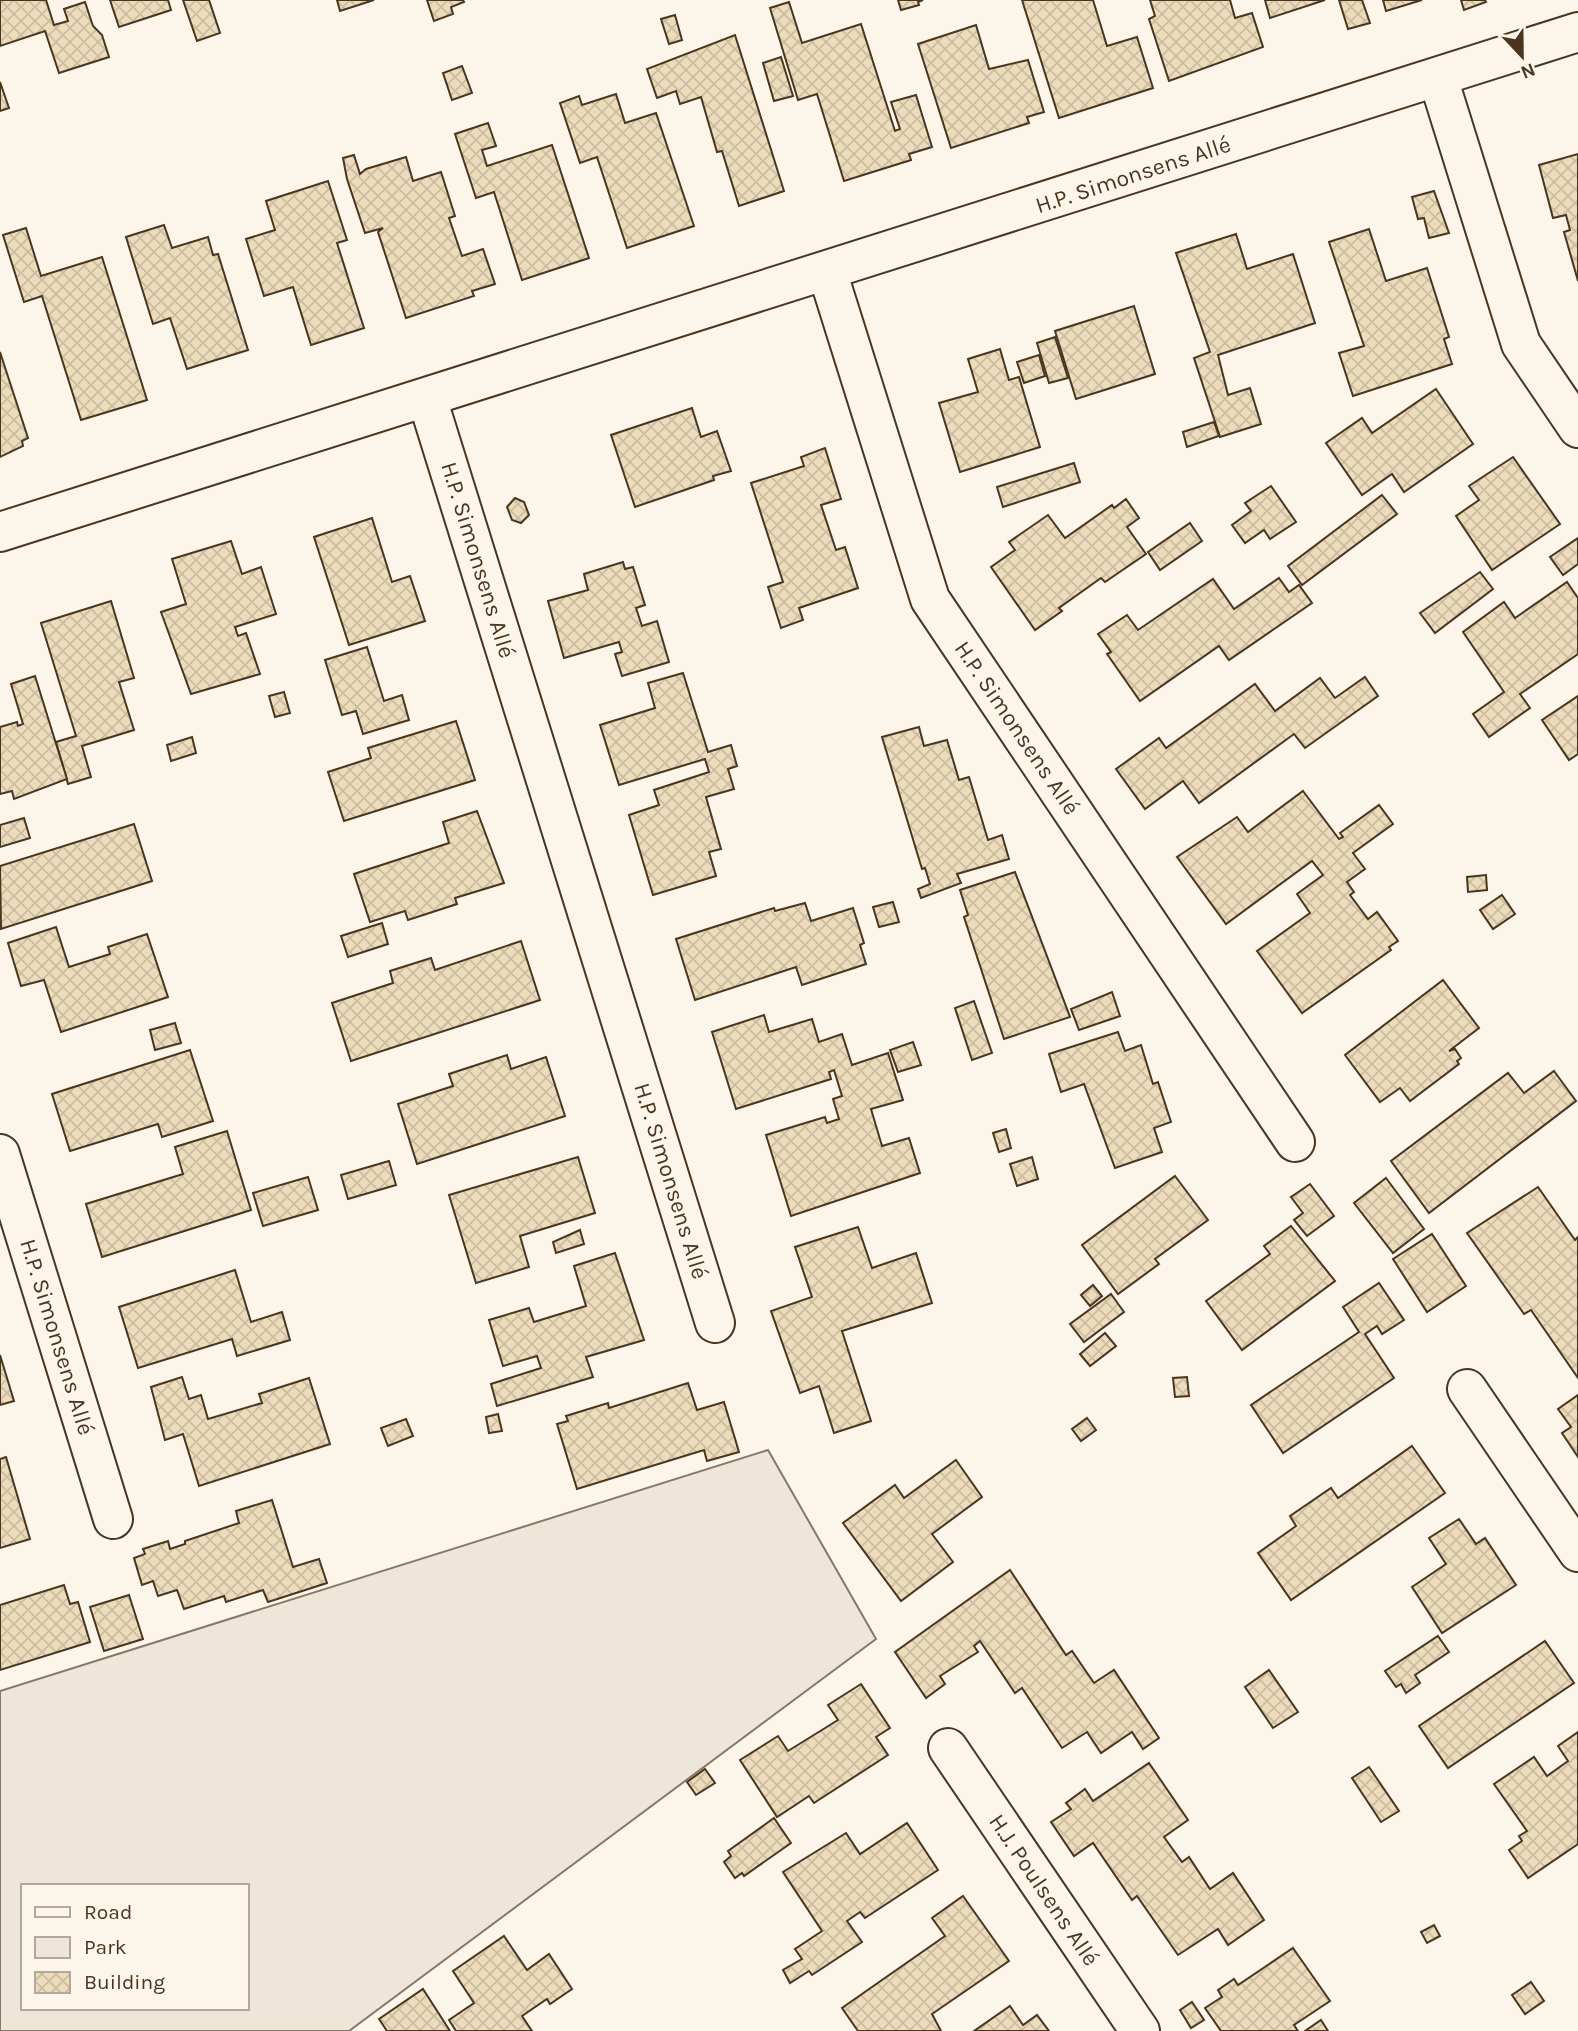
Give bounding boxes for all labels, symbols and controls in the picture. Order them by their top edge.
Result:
north arrow [1487,21,1557,91]
text: N [1518,58,1538,84]
street label: H.P. Simonsens Allé [1032,131,1234,219]
street label: H.P. Simonsens Allé [435,459,521,661]
street label: H.P. Simonsens Allé [949,636,1085,820]
street label: H.P. Simonsens Allé [628,1080,714,1282]
street label: H.P. Simonsens Allé [14,1236,100,1438]
street label: H.J. Poulsens Allé [983,1809,1105,1971]
legend [21,1884,248,2010]
text: Road [84,1900,132,1924]
text: Park [84,1935,127,1959]
text: Building [84,1970,165,1994]

